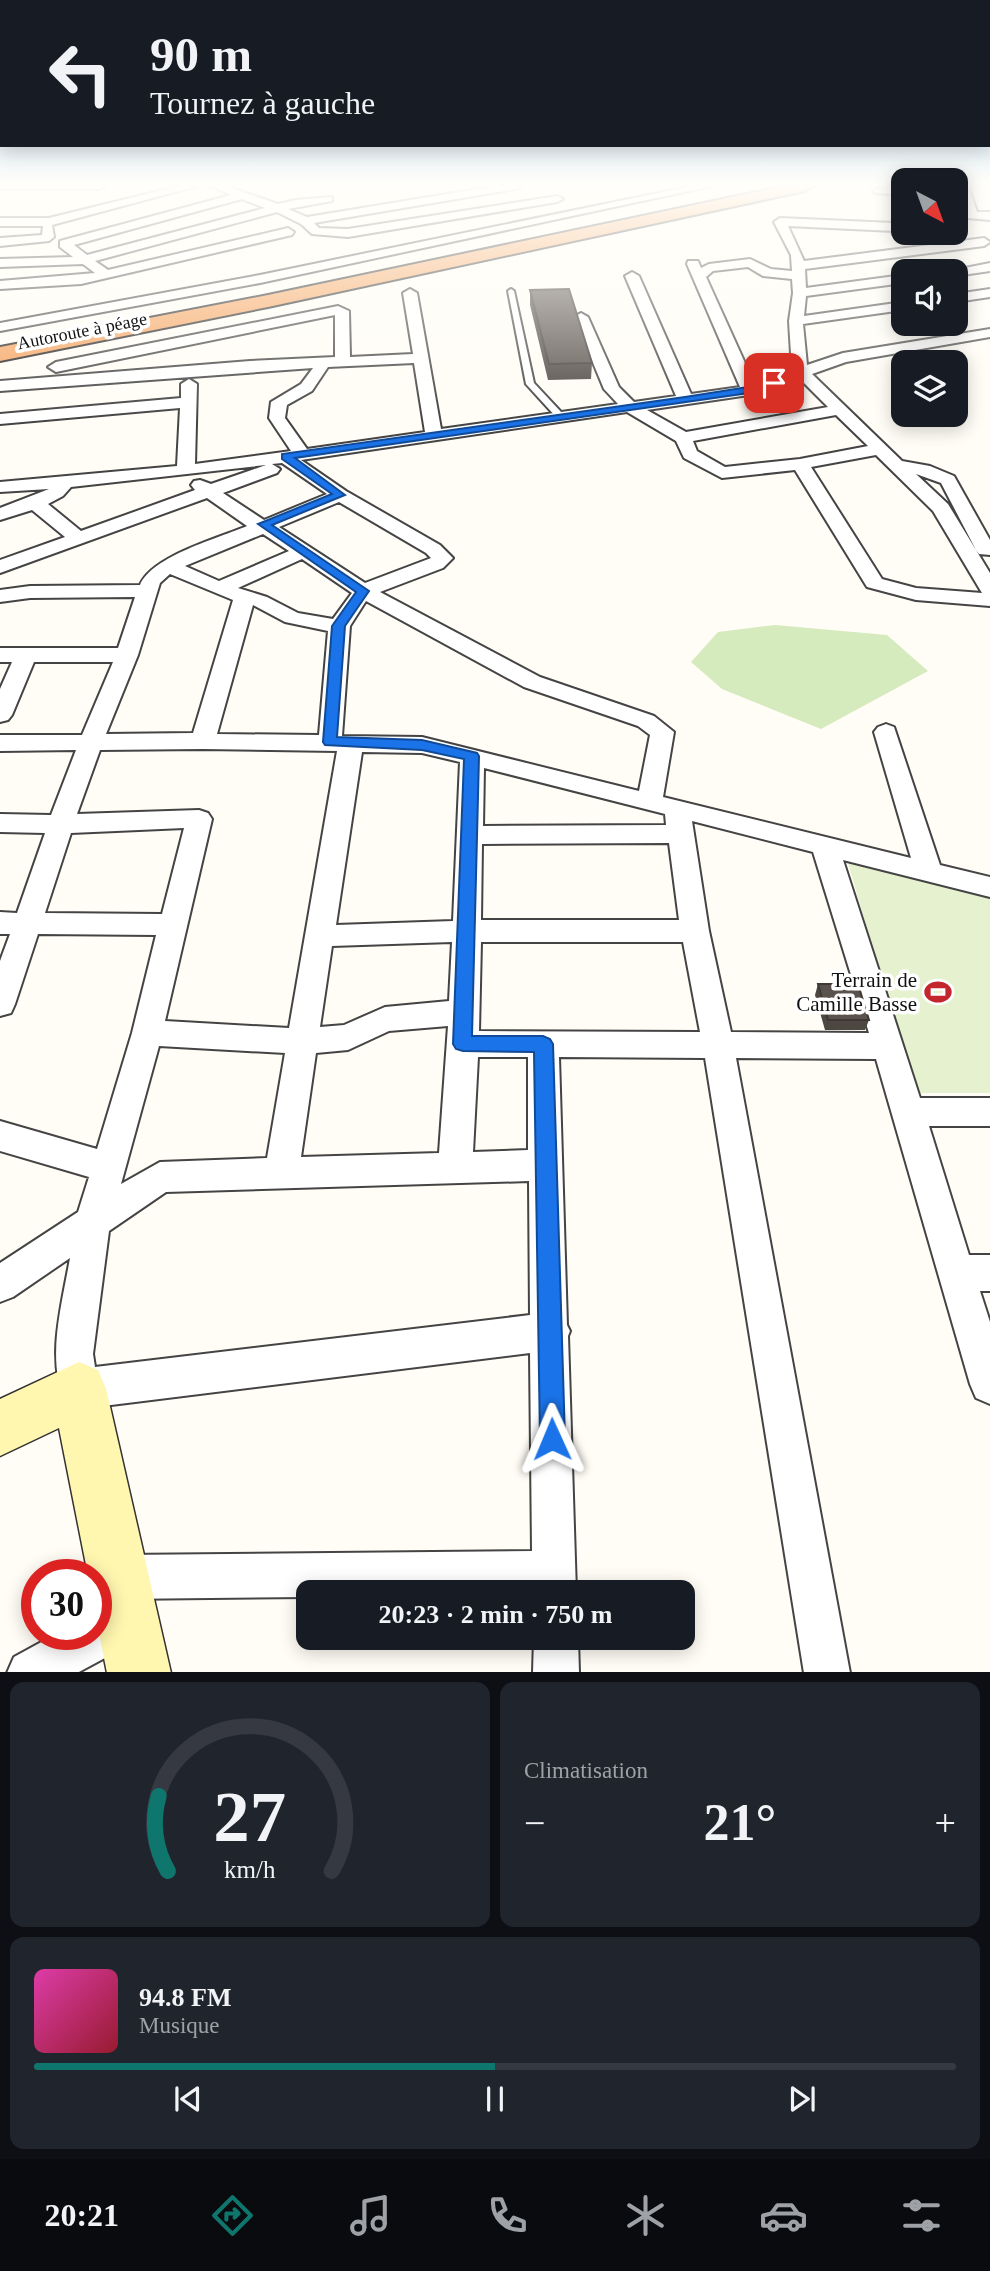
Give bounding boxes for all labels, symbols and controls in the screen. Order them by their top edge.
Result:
text: 90 m [150,27,252,82]
icon: left [35,28,126,119]
text: Tournez à gauche [150,85,375,121]
north arrow [891,168,968,245]
map controls [891,168,968,427]
button: sound [891,259,968,336]
street label: Autoroute à péage [15,309,149,353]
button: layers [891,350,968,427]
pin [744,353,804,413]
icon: arrive [755,364,793,402]
place label: Terrain de Camille Basse [796,968,917,1016]
sports icon: Terrain de Camille Basse [923,977,953,1007]
position arrow [515,1402,589,1476]
speed limit sign: 30 [21,1559,112,1650]
text: 20:23 · 2 min · 750 m [379,1600,613,1629]
text: Climatisation [524,1758,648,1783]
text: 27 [214,1776,286,1857]
text: 21° [704,1794,776,1851]
text: − [524,1802,545,1844]
text: + [935,1802,956,1844]
text: km/h [224,1855,276,1882]
text: 94.8 FM [139,1983,231,2012]
text: Musique [139,2013,220,2038]
icon: previous [169,2080,207,2118]
icon: pause [476,2080,514,2118]
icon: next [783,2080,821,2118]
icon: directions [208,2191,257,2240]
icon: music [346,2191,395,2240]
icon: phone [483,2191,532,2240]
icon: climate [621,2191,670,2240]
icon: car [759,2191,808,2240]
icon: filters [897,2191,946,2240]
text: 20:21 [44,2197,119,2233]

